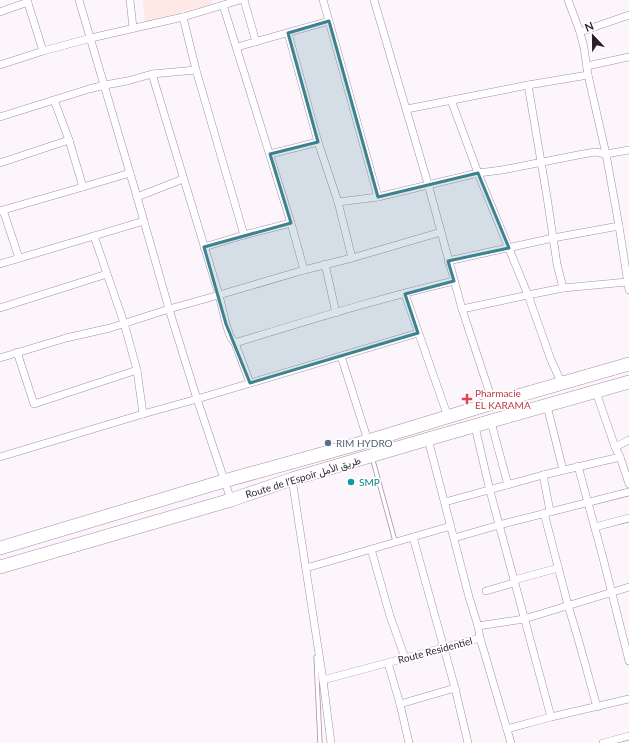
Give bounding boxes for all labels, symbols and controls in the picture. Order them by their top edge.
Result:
north arrow [573,16,613,56]
text: N [583,19,595,34]
place label: Pharmacie EL KARAMA [475,387,531,411]
marker: Pharmacie EL KARAMA [462,394,472,404]
place label: RIM HYDRO [336,437,393,449]
marker: RIM HYDRO [323,438,333,448]
street label: Route de l’Espoir طريق الأمل [244,454,363,501]
place label: SMP [359,476,380,488]
marker: SMP [346,477,356,487]
street label: Route Residentiel [396,634,474,666]

